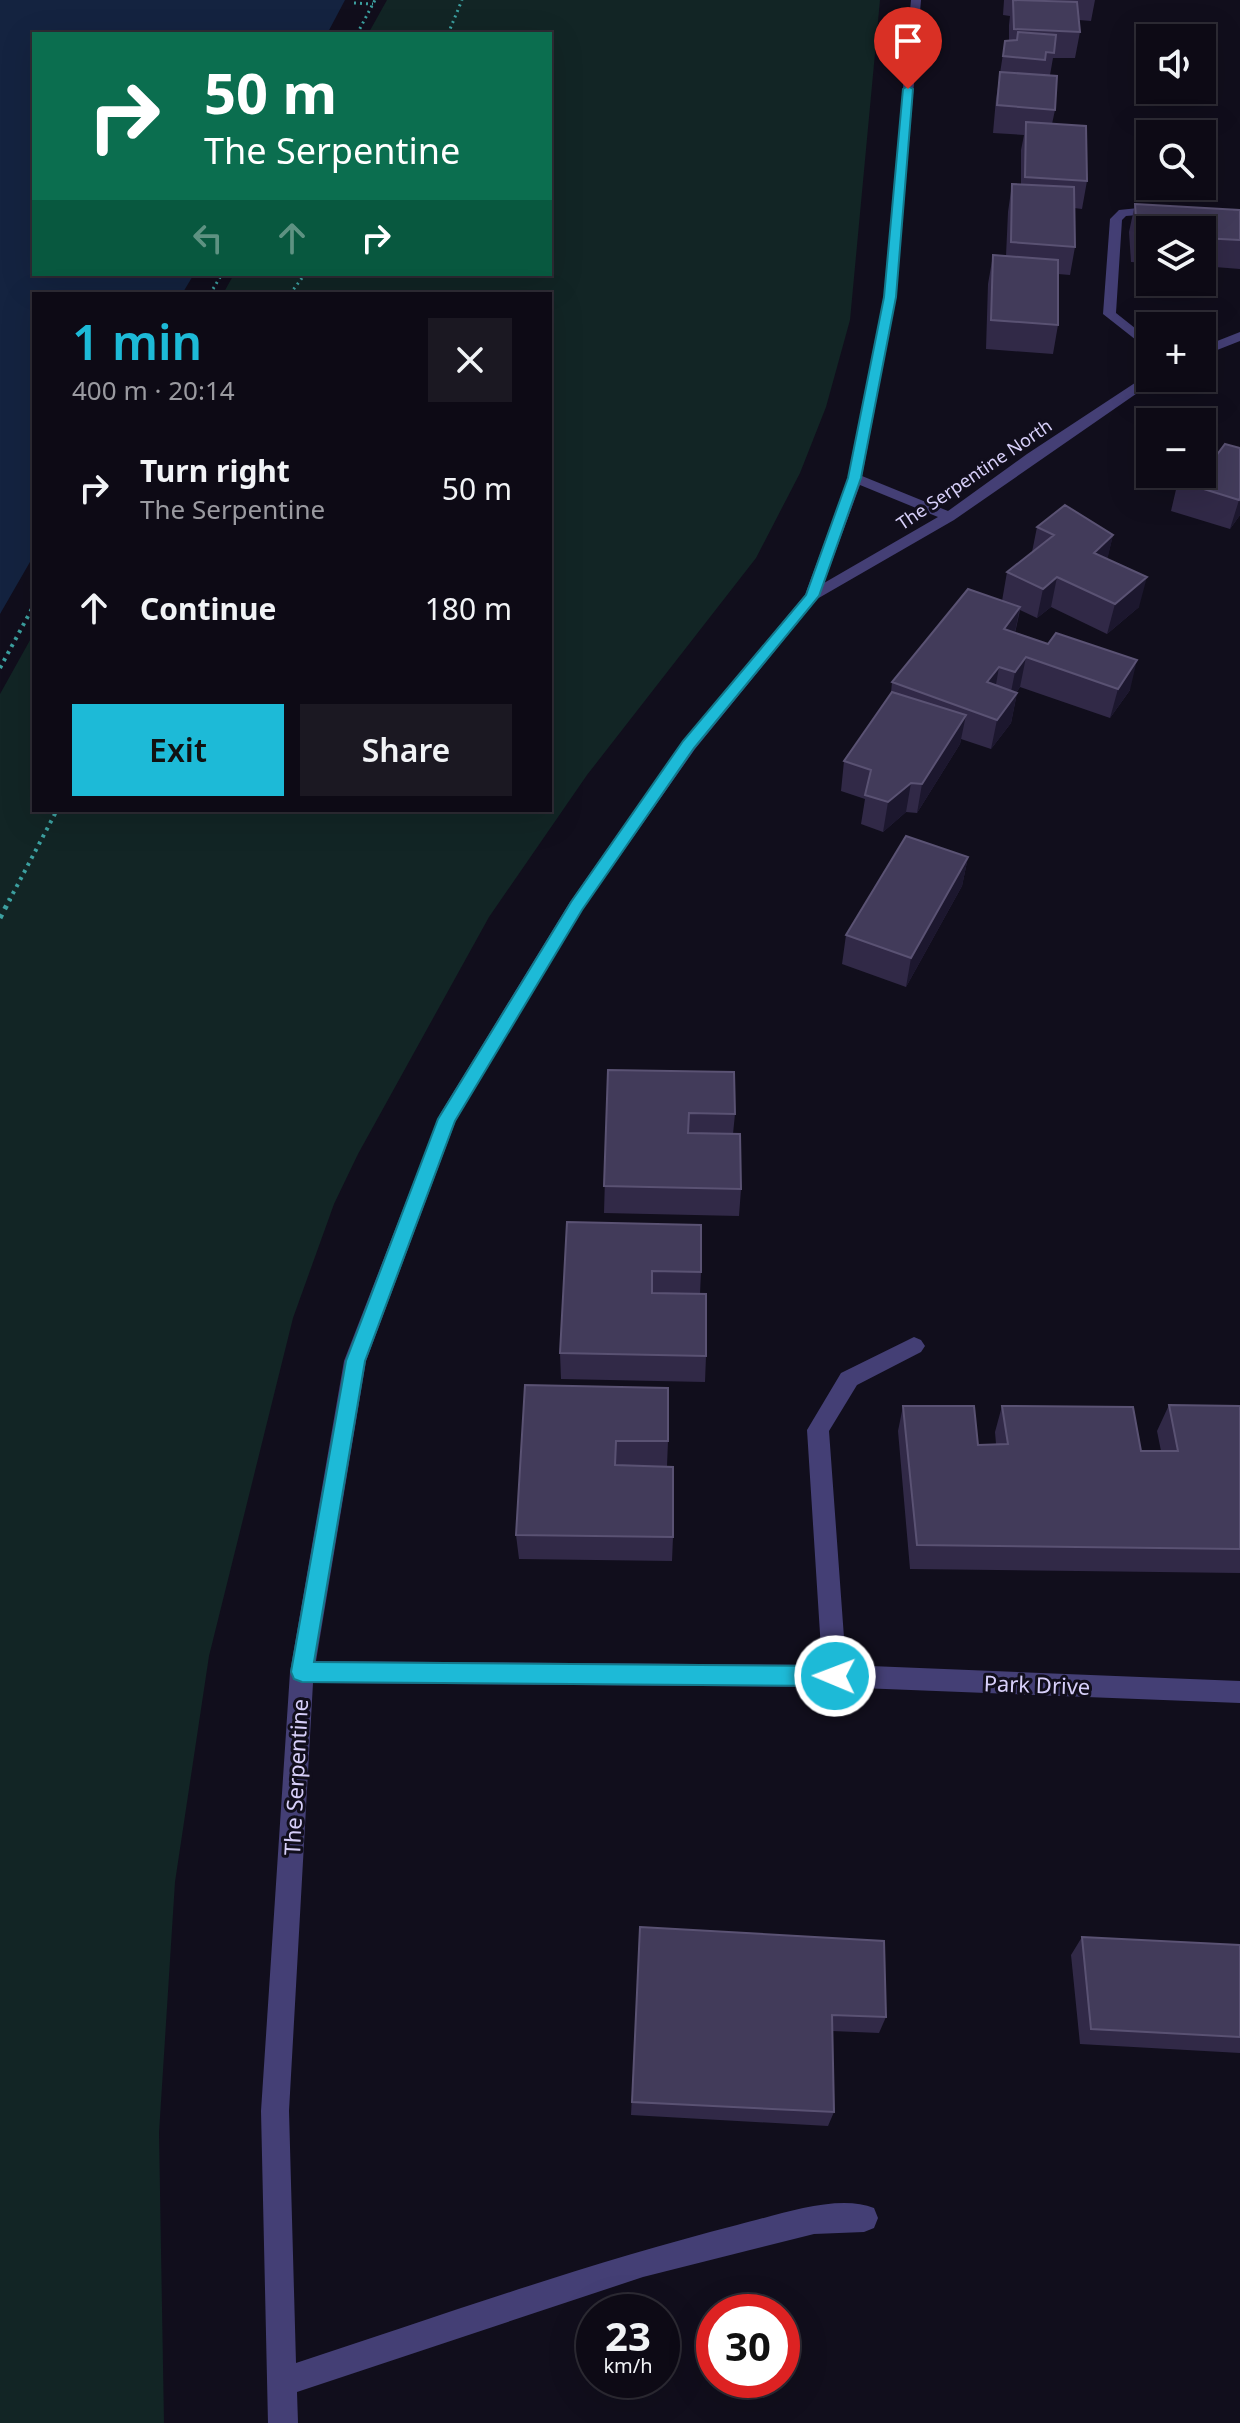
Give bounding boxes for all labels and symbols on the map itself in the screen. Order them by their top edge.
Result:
pin [874,7,942,89]
street label: The Serpentine North [892,413,1056,535]
position arrow [793,1634,877,1718]
street label: Park Drive [983,1667,1091,1701]
street label: The Serpentine [276,1698,314,1856]
speed limit sign: 30 [696,2294,800,2398]

